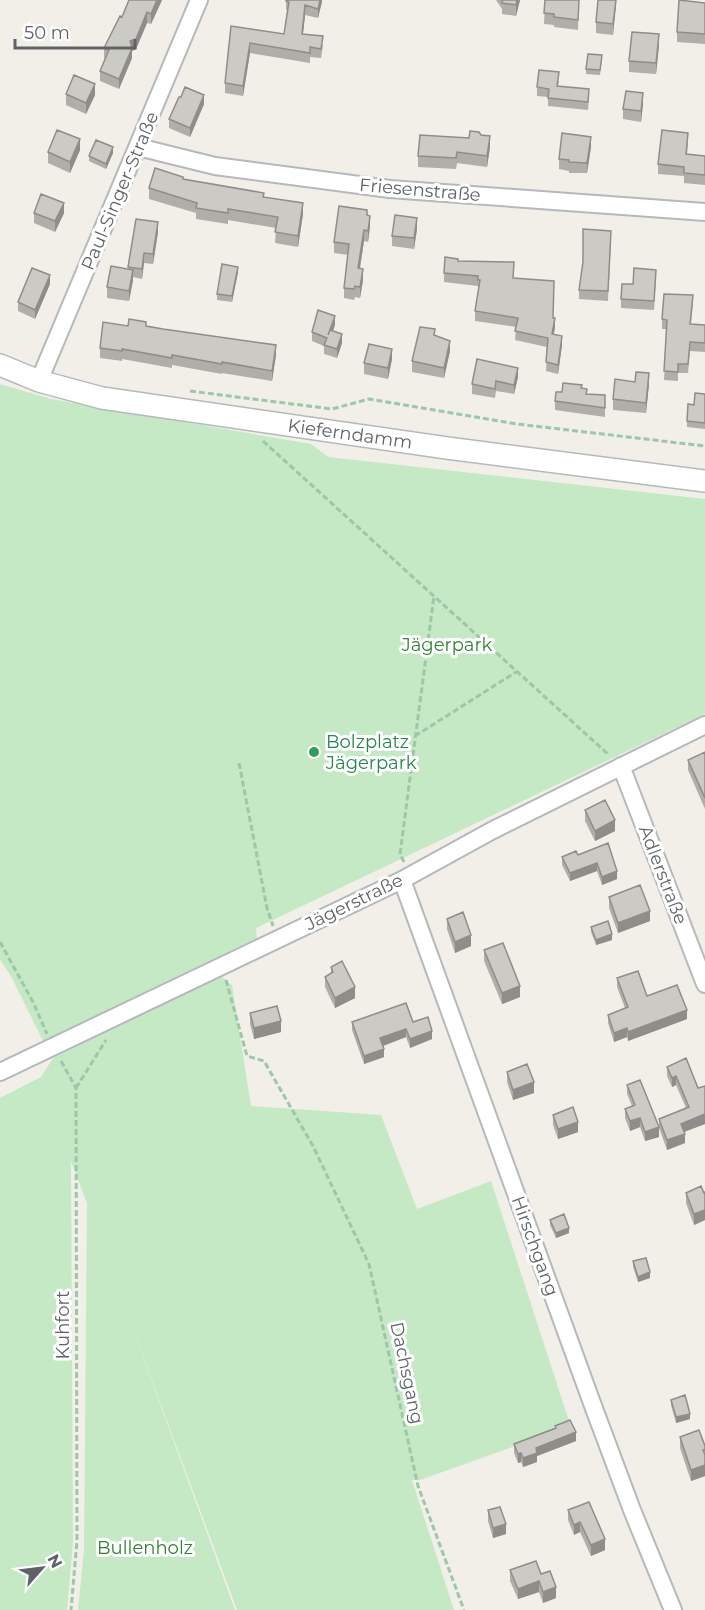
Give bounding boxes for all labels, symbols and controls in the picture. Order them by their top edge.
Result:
scale bar [15,12,135,50]
text: 50 m [24,22,70,44]
street label: Paul-Singer-Straße [77,108,163,274]
street label: Friesenstraße [358,174,482,206]
street label: Kieferndamm [286,414,414,454]
park label: Jägerpark [401,634,492,656]
place label: Bolzplatz Jägerpark [325,731,417,774]
marker: Bolzplatz Jägerpark [307,745,321,759]
street label: Adlerstraße [634,823,692,928]
street label: Jägerstraße [301,869,407,936]
street label: Hirschgang [507,1193,563,1299]
street label: Kuhfort [52,1291,74,1359]
street label: Dachsgang [385,1320,429,1426]
park label: Bullenholz [97,1537,193,1559]
north arrow [12,1538,72,1598]
text: N [43,1551,66,1571]

